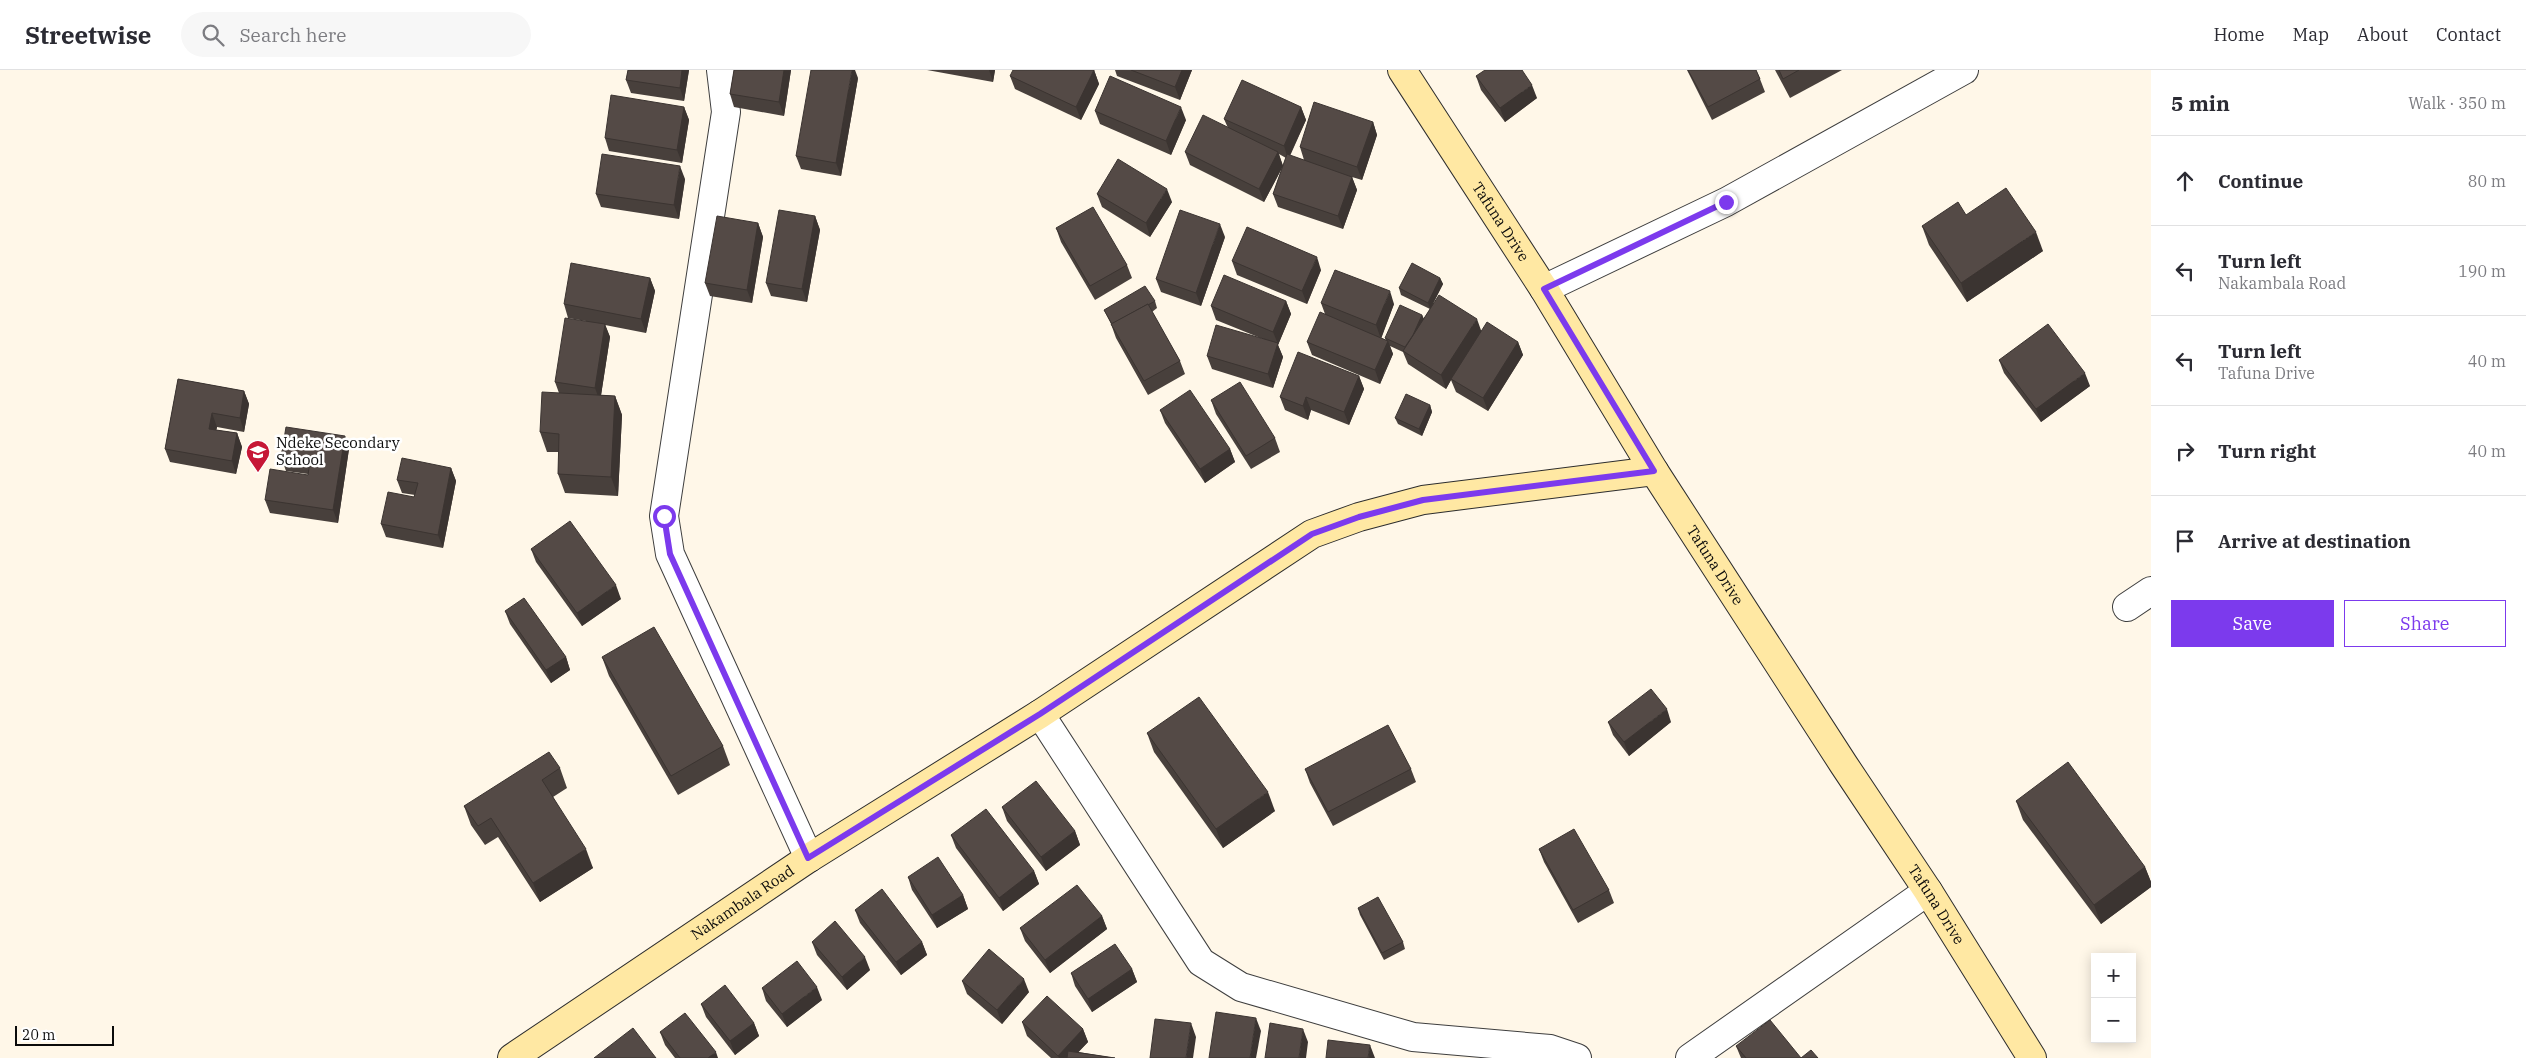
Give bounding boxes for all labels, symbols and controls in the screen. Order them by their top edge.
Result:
search box [181,12,531,57]
text: Streetwise [25,19,151,51]
icon: search [199,21,227,49]
text: Search here [239,23,346,47]
text: Home [2213,23,2265,46]
text: Map [2293,23,2329,46]
text: About [2357,23,2408,46]
text: Contact [2436,23,2501,46]
text: 5 min [2171,89,2230,117]
text: Walk · 350 m [2408,93,2506,113]
icon: ahead [2171,167,2199,195]
text: Continue [2218,169,2303,193]
text: 80 m [2468,171,2506,191]
street label: Tafuna Drive [1468,178,1534,265]
route end [1715,191,1738,214]
text: Turn left [2218,249,2301,273]
icon: left [2171,257,2199,285]
text: 190 m [2458,261,2506,281]
text: Nakambala Road [2218,273,2346,293]
text: Turn left [2218,339,2301,363]
icon: left [2171,347,2199,375]
text: 40 m [2468,351,2506,371]
text: Tafuna Drive [2218,363,2315,383]
place label: Ndeke Secondary School [276,433,400,469]
icon: right [2171,437,2199,465]
school or university icon: Ndeke Secondary School [245,439,271,473]
text: Turn right [2218,439,2316,463]
text: 40 m [2468,441,2506,461]
route start [653,505,676,528]
street label: Tafuna Drive [1683,522,1748,608]
icon: arrive [2171,527,2199,555]
text: Arrive at destination [2218,529,2411,553]
button: Save [2171,600,2334,647]
button: Share [2344,600,2506,647]
street label: Nakambala Road [687,861,798,944]
street label: Tafuna Drive [1904,861,1969,948]
map controls [2091,953,2136,1043]
button: + [2091,953,2136,998]
button: − [2091,998,2136,1043]
scale bar [15,1023,114,1046]
text: 20 m [22,1026,55,1044]

